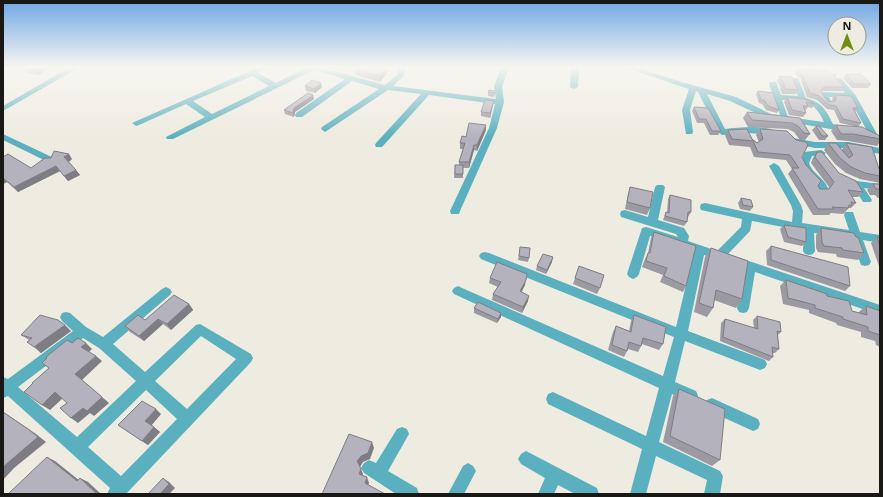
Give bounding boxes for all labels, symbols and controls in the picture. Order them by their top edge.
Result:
north arrow [827,16,867,56]
text: N [843,18,851,33]

